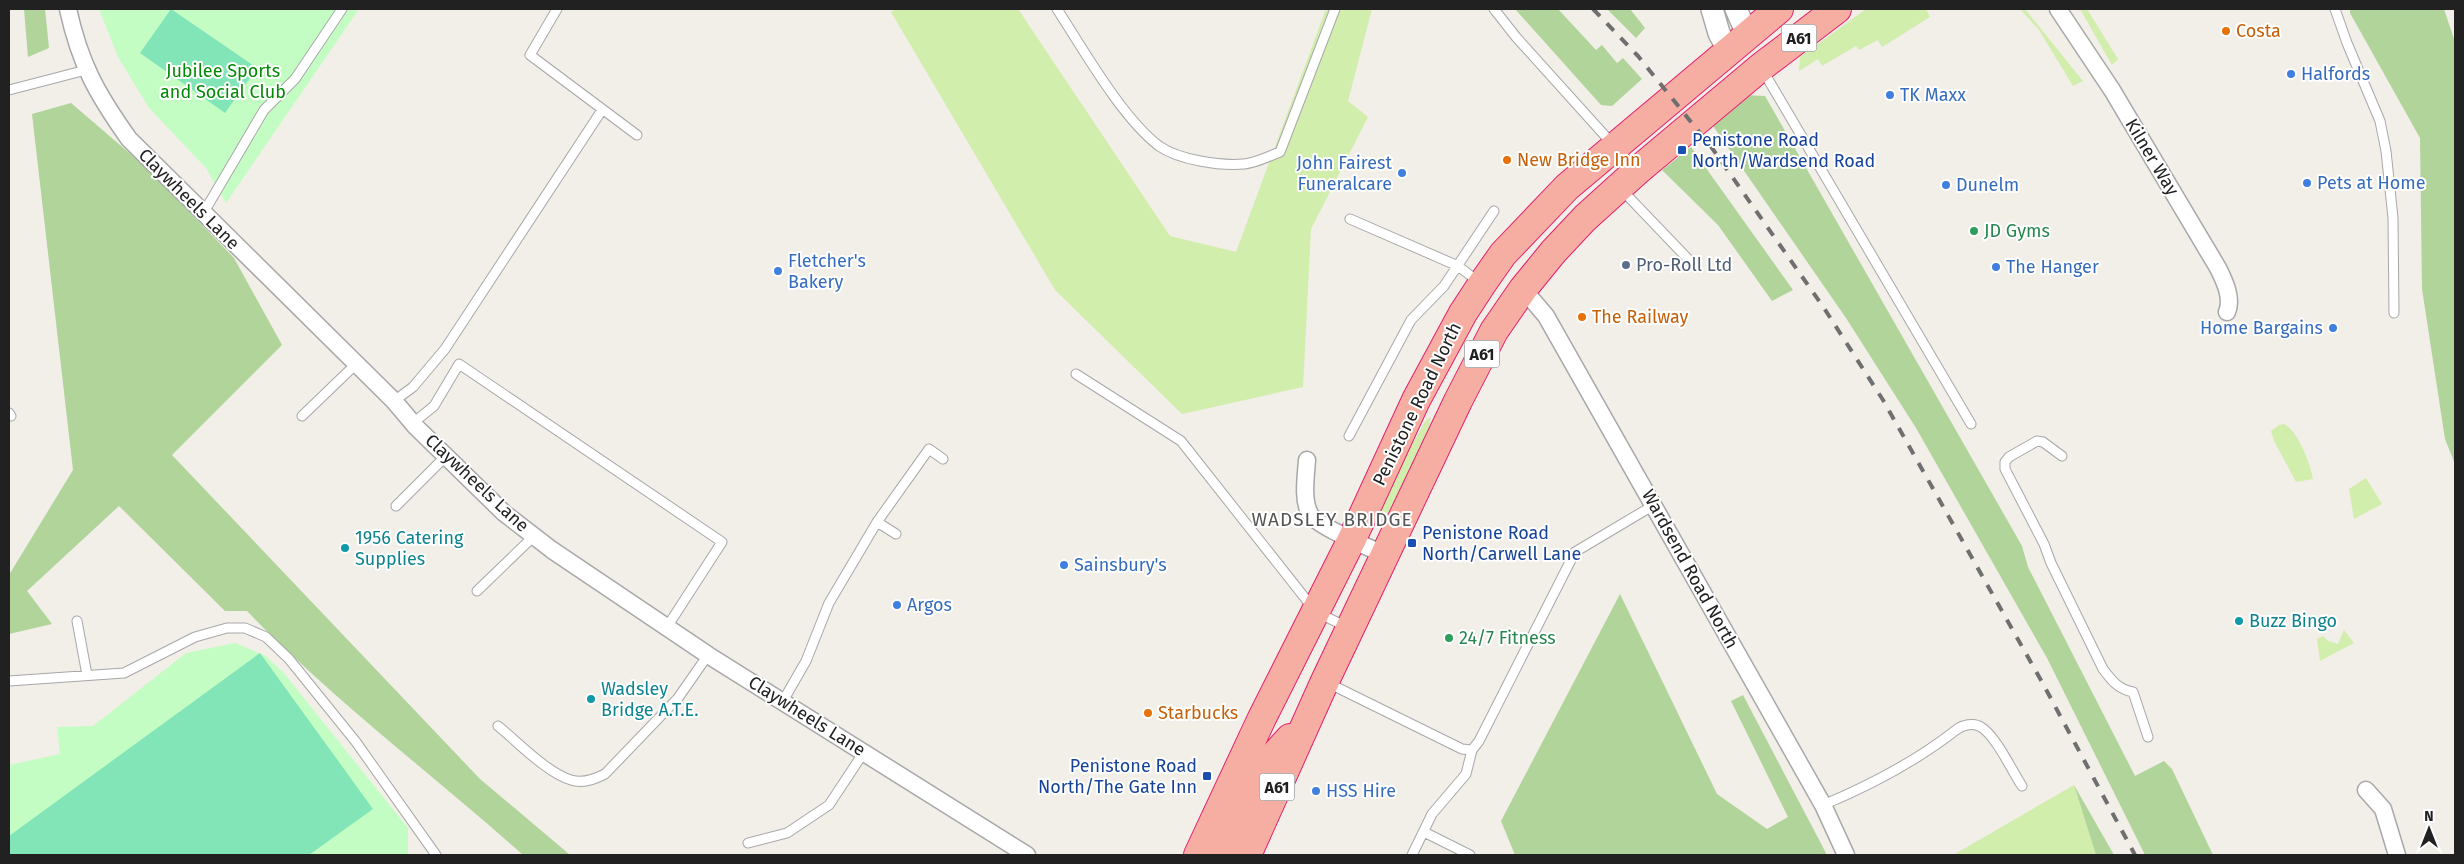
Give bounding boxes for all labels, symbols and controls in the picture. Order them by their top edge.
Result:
place label: Costa [2236,20,2281,42]
road number: A61 [1782,24,1816,52]
marker: Costa [2220,25,2232,37]
park label: Jubilee Sports and Social Club [160,60,286,103]
place label: Halfords [2301,63,2370,85]
marker: Halfords [2285,68,2297,80]
place label: TK Maxx [1900,84,1966,106]
marker: TK Maxx [1884,89,1896,101]
street label: Kilner Way [2120,115,2184,200]
place label: Penistone Road North/Wardsend Road [1692,129,1875,172]
street label: Claywheels Lane [134,144,244,254]
marker: Penistone Road North/Wardsend Road [1676,144,1688,156]
place label: New Bridge Inn [1517,149,1641,171]
place label: John Fairest Funeralcare [1296,152,1392,195]
marker: New Bridge Inn [1501,154,1513,166]
marker: John Fairest Funeralcare [1396,167,1408,179]
place label: Pets at Home [2317,172,2425,194]
place label: Dunelm [1956,174,2019,196]
marker: Pets at Home [2301,177,2313,189]
marker: Dunelm [1940,179,1952,191]
place label: JD Gyms [1984,220,2050,242]
marker: JD Gyms [1968,225,1980,237]
place label: Fletcher's Bakery [788,250,866,293]
place label: Pro-Roll Ltd [1636,254,1732,276]
place label: The Hanger [2006,256,2099,278]
marker: Pro-Roll Ltd [1620,259,1632,271]
marker: The Hanger [1990,261,2002,273]
marker: Fletcher's Bakery [772,265,784,277]
place label: The Railway [1592,306,1688,328]
marker: The Railway [1576,311,1588,323]
place label: Home Bargains [2200,317,2323,339]
street label: Penistone Road North [1368,319,1466,489]
marker: Home Bargains [2327,322,2339,334]
road number: A61 [1464,340,1500,368]
street label: Claywheels Lane [421,429,533,537]
street label: Wardsend Road North [1637,486,1743,652]
district label: WADSLEY BRIDGE [1251,508,1413,531]
place label: Penistone Road North/Carwell Lane [1422,522,1581,565]
place label: 1956 Catering Supplies [355,527,464,570]
marker: Penistone Road North/Carwell Lane [1406,537,1418,549]
marker: 1956 Catering Supplies [339,542,351,554]
place label: Sainsbury's [1074,554,1167,576]
marker: Sainsbury's [1058,559,1070,571]
place label: Argos [907,594,952,616]
marker: Argos [891,599,903,611]
place label: Buzz Bingo [2249,610,2337,632]
marker: Buzz Bingo [2233,615,2245,627]
place label: 24/7 Fitness [1459,627,1556,649]
marker: 24/7 Fitness [1443,632,1455,644]
street label: Claywheels Lane [744,671,870,761]
place label: Wadsley Bridge A.T.E. [601,678,699,721]
marker: Wadsley Bridge A.T.E. [585,693,597,705]
place label: Starbucks [1158,702,1238,724]
marker: Starbucks [1142,707,1154,719]
place label: Penistone Road North/The Gate Inn [1038,755,1197,798]
marker: Penistone Road North/The Gate Inn [1201,770,1213,782]
road number: A61 [1260,774,1294,800]
place label: HSS Hire [1326,780,1396,802]
marker: HSS Hire [1310,785,1322,797]
north arrow [2404,804,2454,854]
text: N [2424,808,2434,825]

